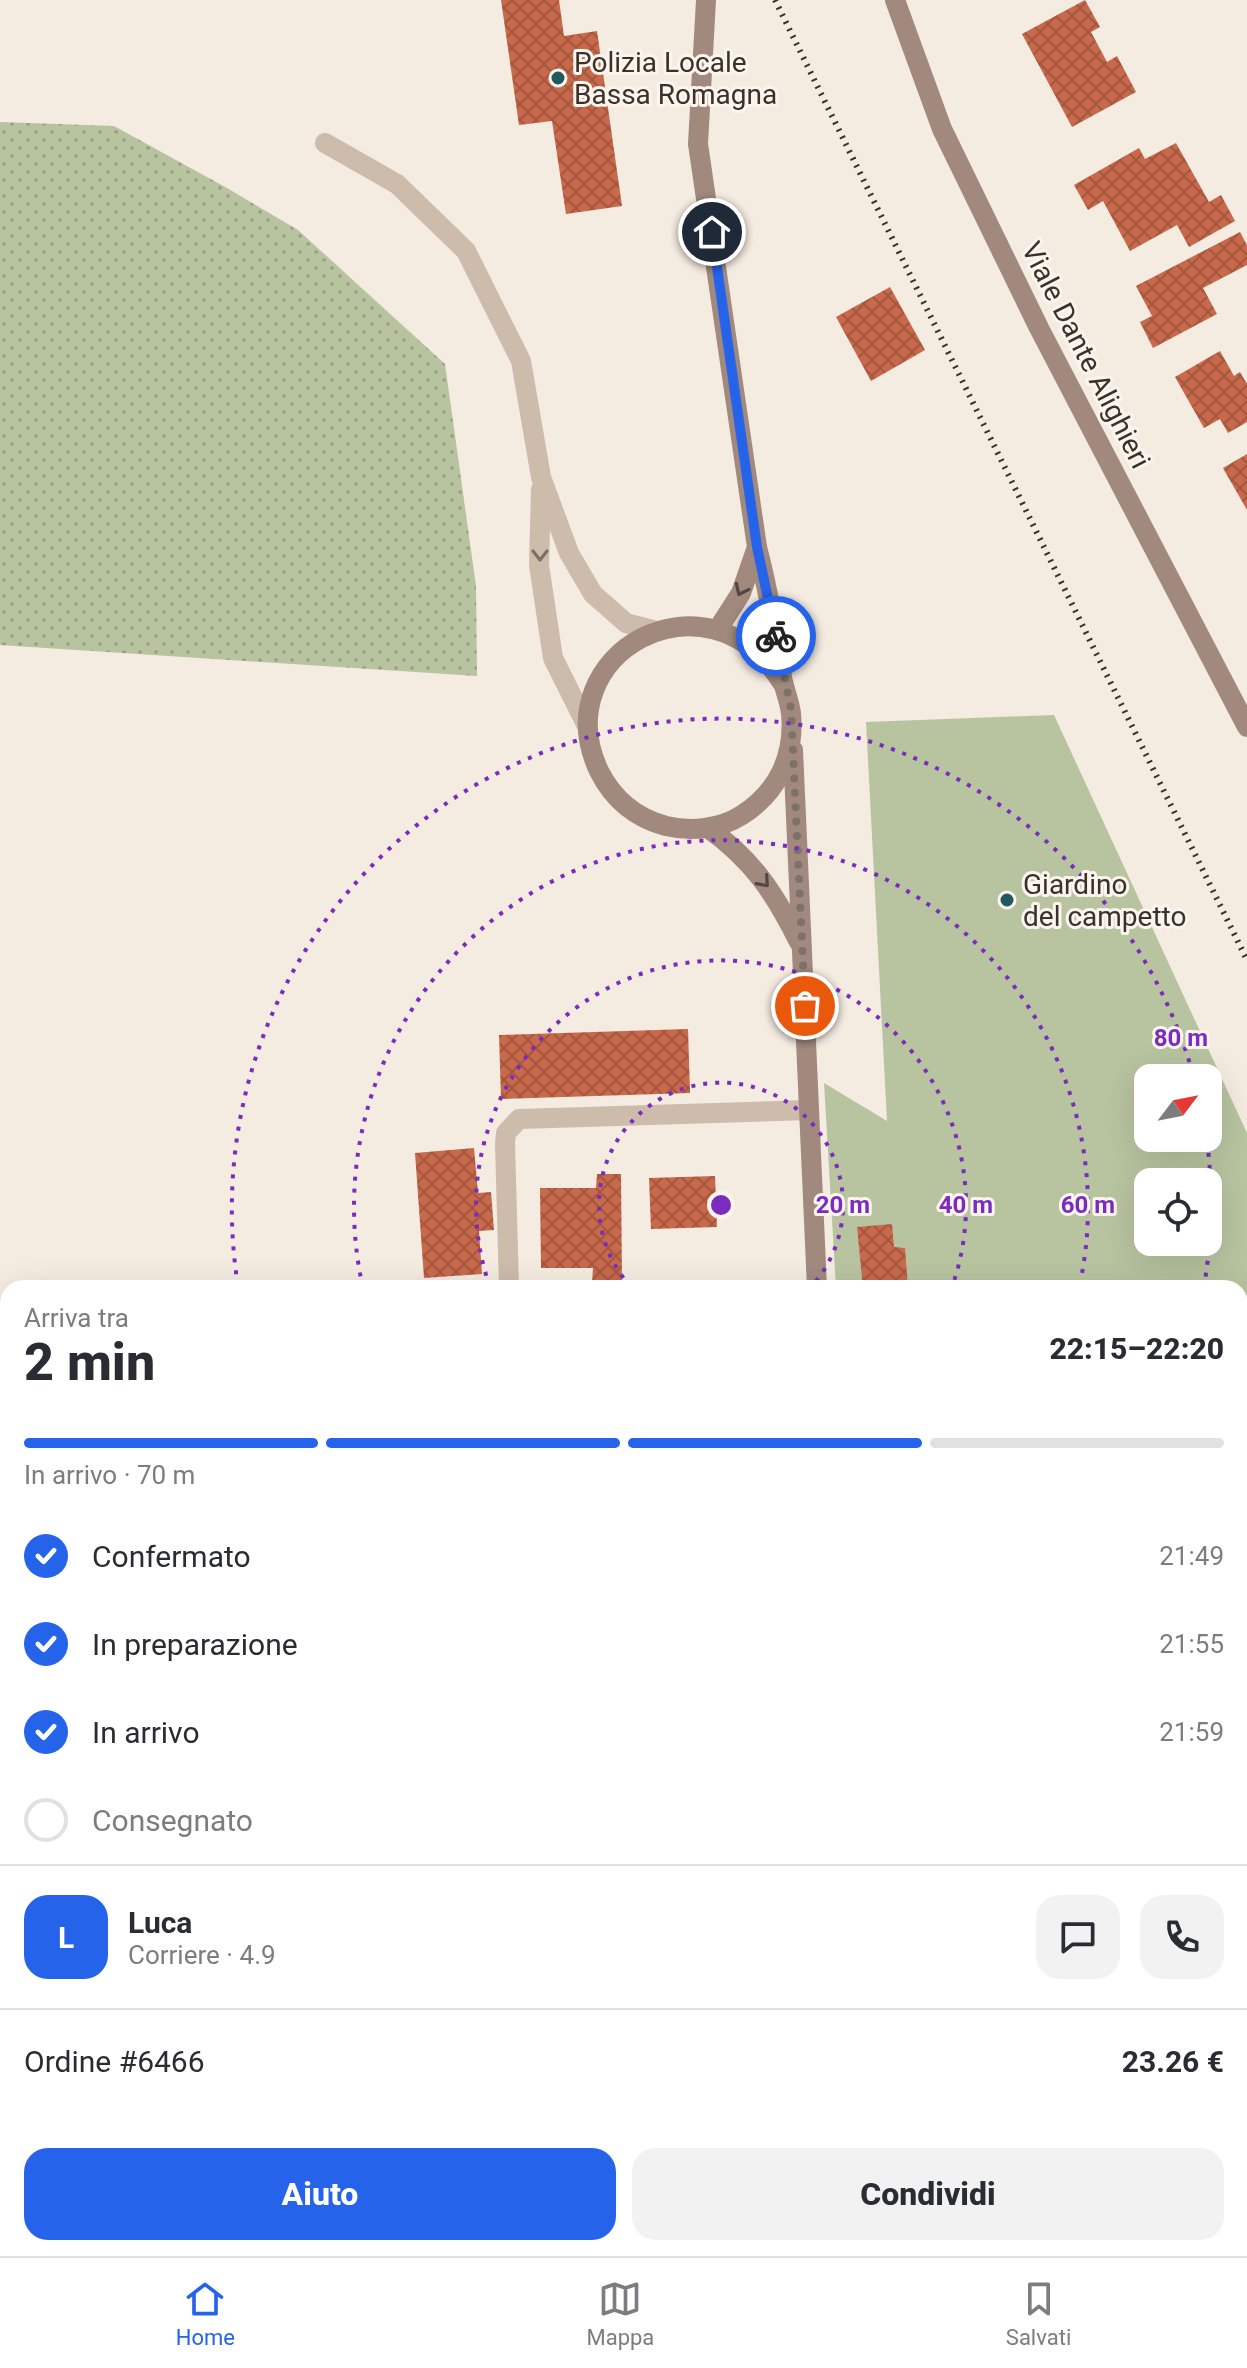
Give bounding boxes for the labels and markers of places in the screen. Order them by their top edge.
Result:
place label: Polizia Locale Bassa Romagna [574,46,777,111]
marker: Polizia Locale Bassa Romagna [549,69,567,87]
pin [678,198,746,266]
place label: Giardino del campetto [1023,868,1186,933]
marker: Giardino del campetto [998,891,1016,909]
pin [771,972,839,1040]
centre of rings [707,1191,735,1219]

